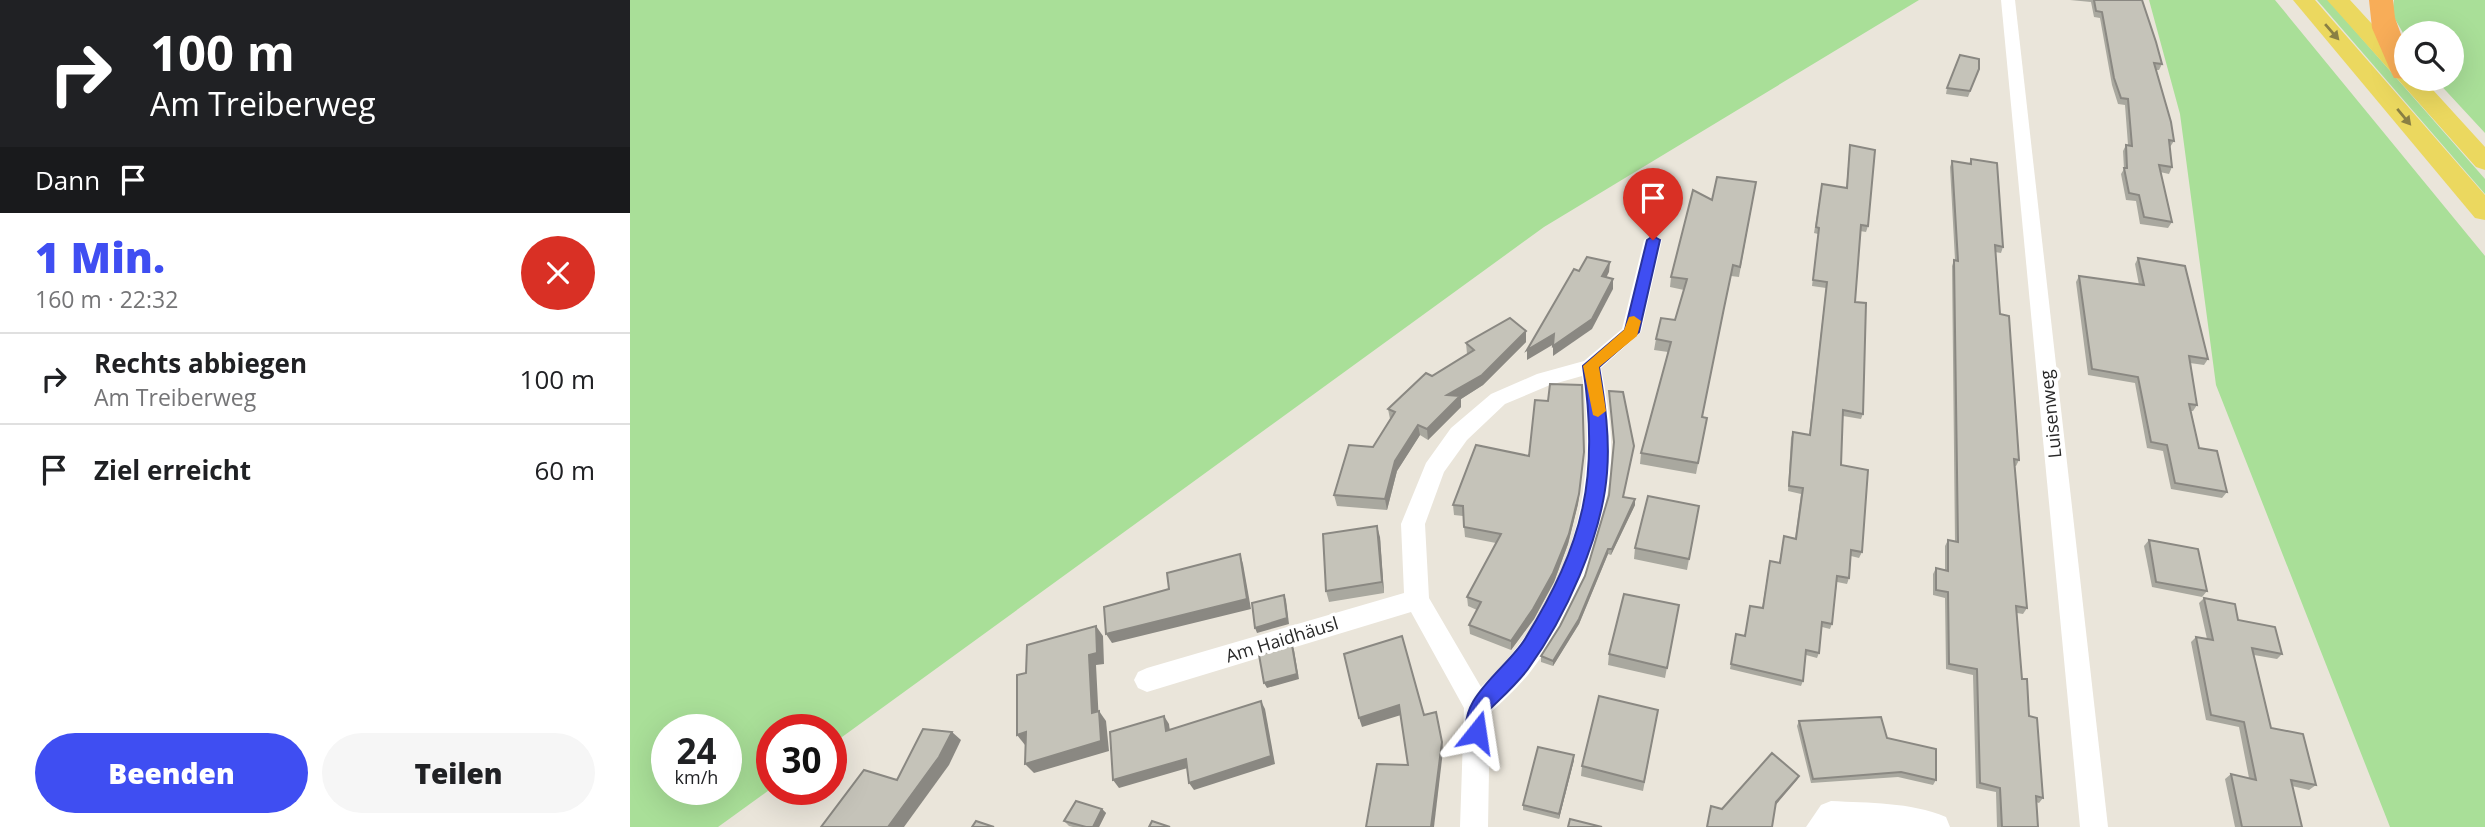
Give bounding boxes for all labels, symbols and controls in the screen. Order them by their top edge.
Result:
text: 100 m [150,19,295,85]
map controls [2394,21,2464,91]
button: search [2394,21,2464,91]
one-way arrow [2324,23,2340,41]
icon: right [35,28,126,119]
text: Am Treiberweg [150,82,376,125]
one-way arrow [2397,107,2412,125]
icon: arrive [114,161,152,199]
text: Dann [35,162,100,198]
pin [1623,168,1683,240]
icon: arrive [1634,179,1672,217]
text: 1 Min. [35,228,165,285]
button: close [521,236,595,310]
text: 160 m · 22:32 [35,283,178,315]
text: Rechts abbiegen [94,345,307,381]
icon: right [35,360,73,398]
text: 100 m [520,361,595,397]
street label: Luisenweg [2033,369,2067,459]
text: Am Treiberweg [94,381,256,413]
icon: arrive [35,451,73,489]
text: Ziel erreicht [94,452,251,488]
text: 60 m [534,452,595,488]
street label: Am Haidhäusl [1222,610,1341,668]
position arrow [1440,695,1514,769]
speed limit sign: 30 [756,714,847,805]
text: 24 [676,727,717,774]
button: Beenden [35,733,308,813]
button: Teilen [322,733,595,813]
text: km/h [675,765,718,789]

